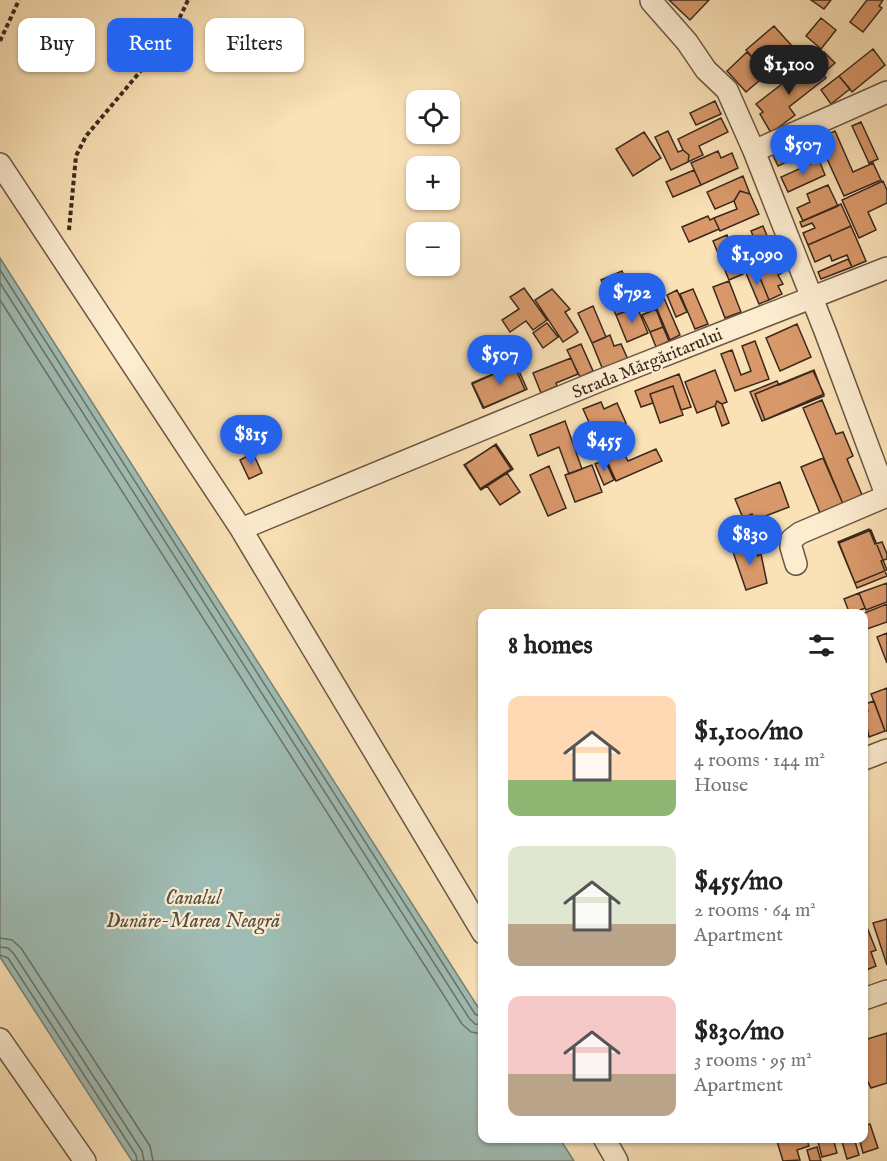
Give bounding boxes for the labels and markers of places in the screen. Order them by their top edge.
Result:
pin: $1,100 [740,45,838,96]
pin: $507 [767,125,839,176]
pin: $1,090 [708,235,806,286]
pin: $792 [596,273,668,324]
pin: $507 [464,335,536,386]
pin: $815 [215,415,287,466]
pin: $455 [568,421,640,472]
pin: $830 [714,515,786,566]

